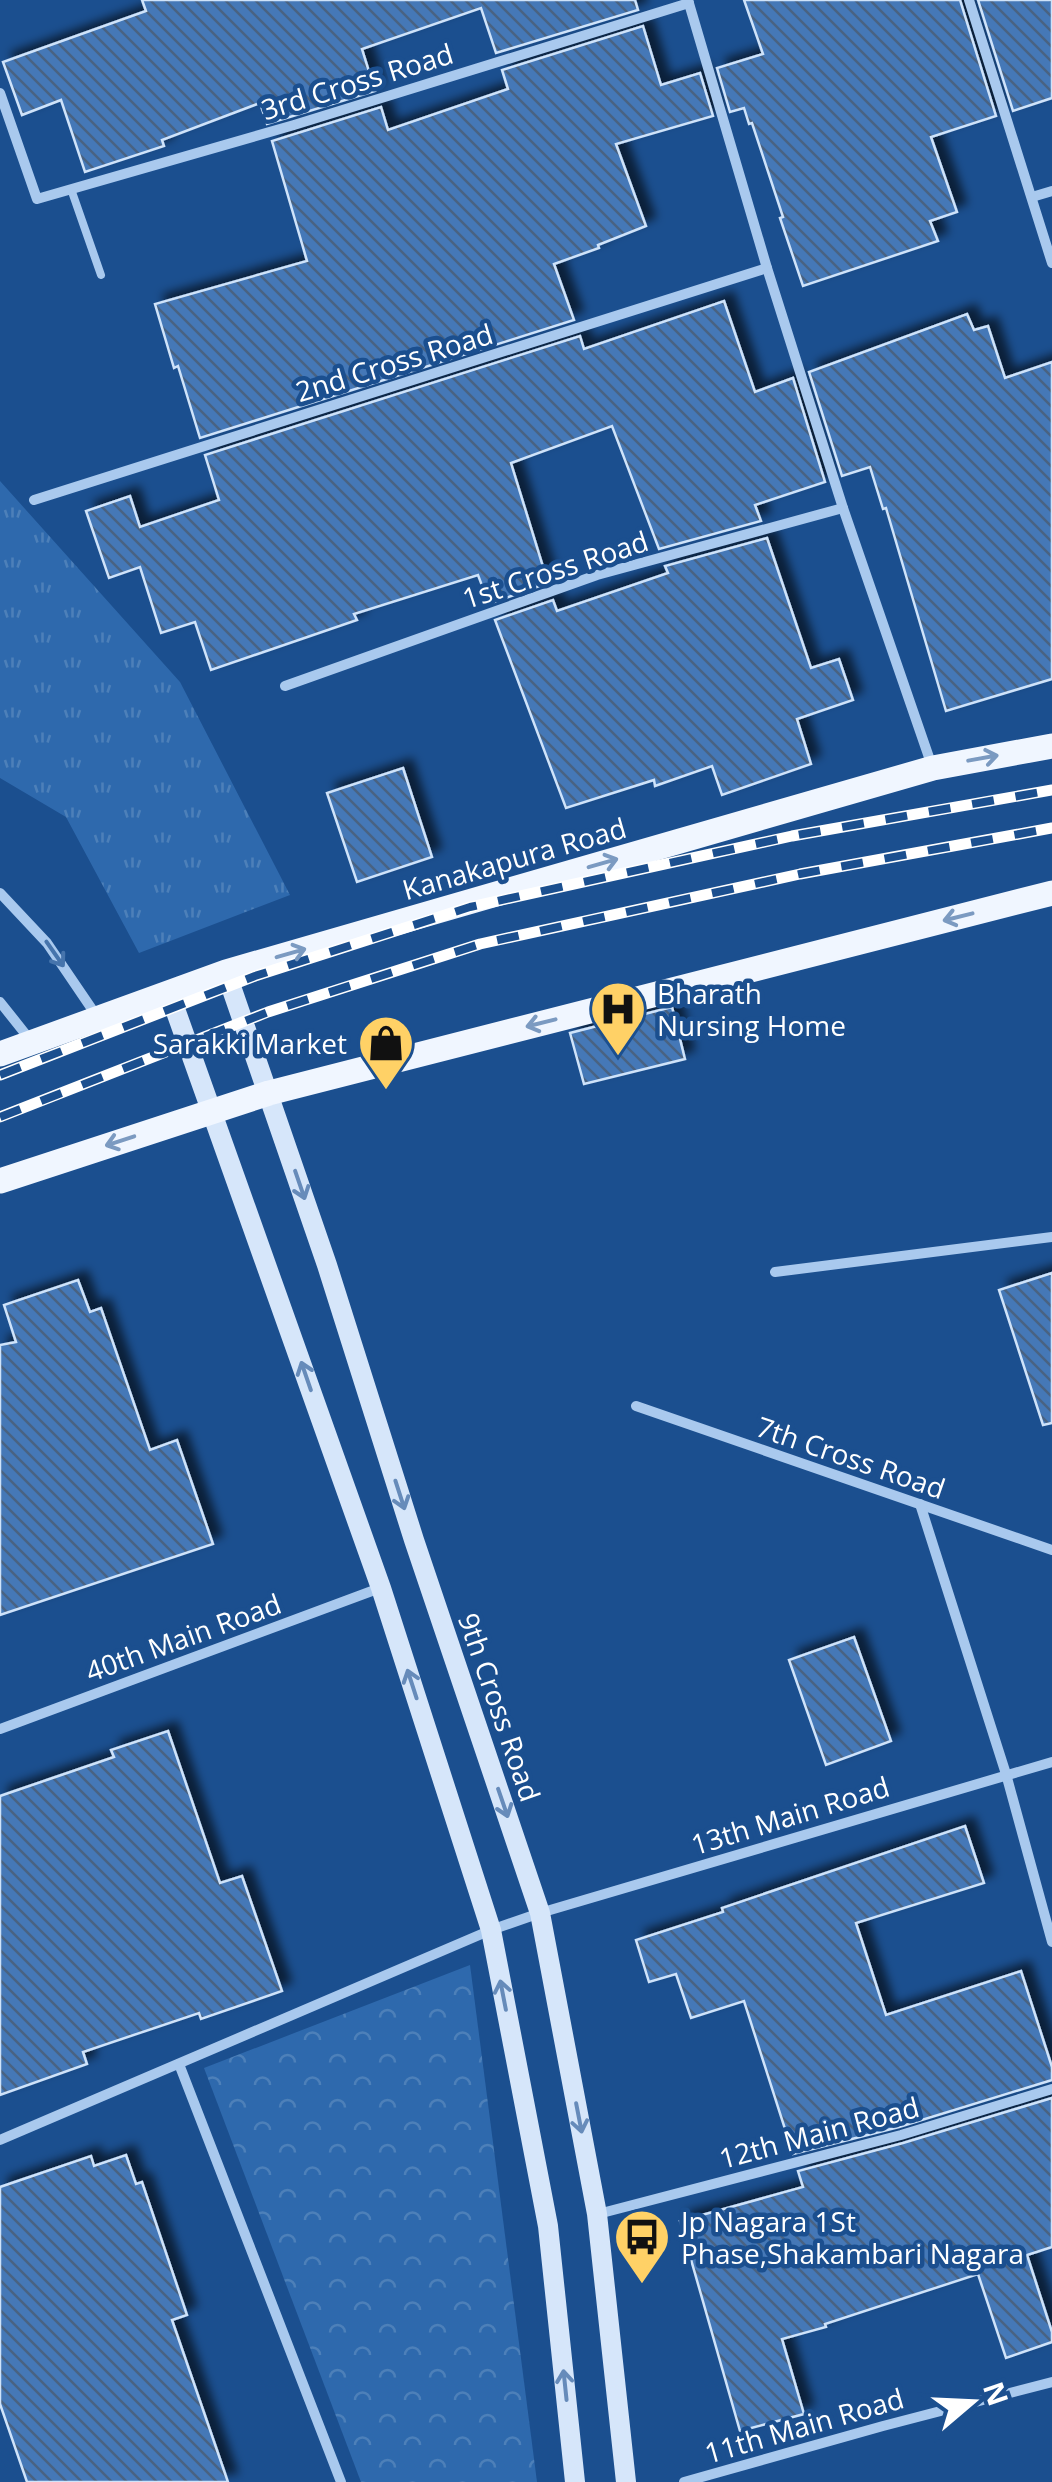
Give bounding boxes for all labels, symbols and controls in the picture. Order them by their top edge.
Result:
street label: 3rd Cross Road [257,34,457,128]
street label: 2nd Cross Road [291,314,497,410]
street label: 1st Cross Road [457,521,653,617]
one-way arrow [967,748,999,767]
street label: Kanakapura Road [398,808,630,908]
one-way arrow [587,853,618,871]
one-way arrow [942,908,974,927]
one-way arrow [44,940,65,968]
one-way arrow [274,943,306,962]
place label: Bharath Nursing Home [657,974,846,1044]
hospital icon: Bharath Nursing Home [588,979,648,1058]
shop icon: Sarakki Market [356,1013,416,1092]
one-way arrow [526,1015,557,1034]
place label: Sarakki Market [153,1024,347,1062]
one-way arrow [105,1134,137,1152]
one-way arrow [293,1169,311,1201]
one-way arrow [296,1361,314,1393]
street label: 7th Cross Road [752,1407,950,1507]
one-way arrow [392,1478,410,1510]
street label: 40th Main Road [80,1584,286,1690]
street label: 9th Cross Road [450,1608,550,1806]
one-way arrow [402,1668,420,1700]
street label: 13th Main Road [686,1767,894,1863]
one-way arrow [495,1786,513,1817]
one-way arrow [493,1980,512,2012]
street label: 12th Main Road [715,2087,923,2177]
one-way arrow [570,2101,589,2134]
place label: Jp Nagara 1St Phase,Shakambari Nagara [678,2202,1024,2272]
bus stop icon: Jp Nagara 1St Phase,Shakambari Nagara [612,2207,672,2286]
north arrow [922,2352,1022,2452]
one-way arrow [555,2369,574,2402]
text: N [975,2377,1018,2410]
street label: 11th Main Road [700,2378,908,2472]

